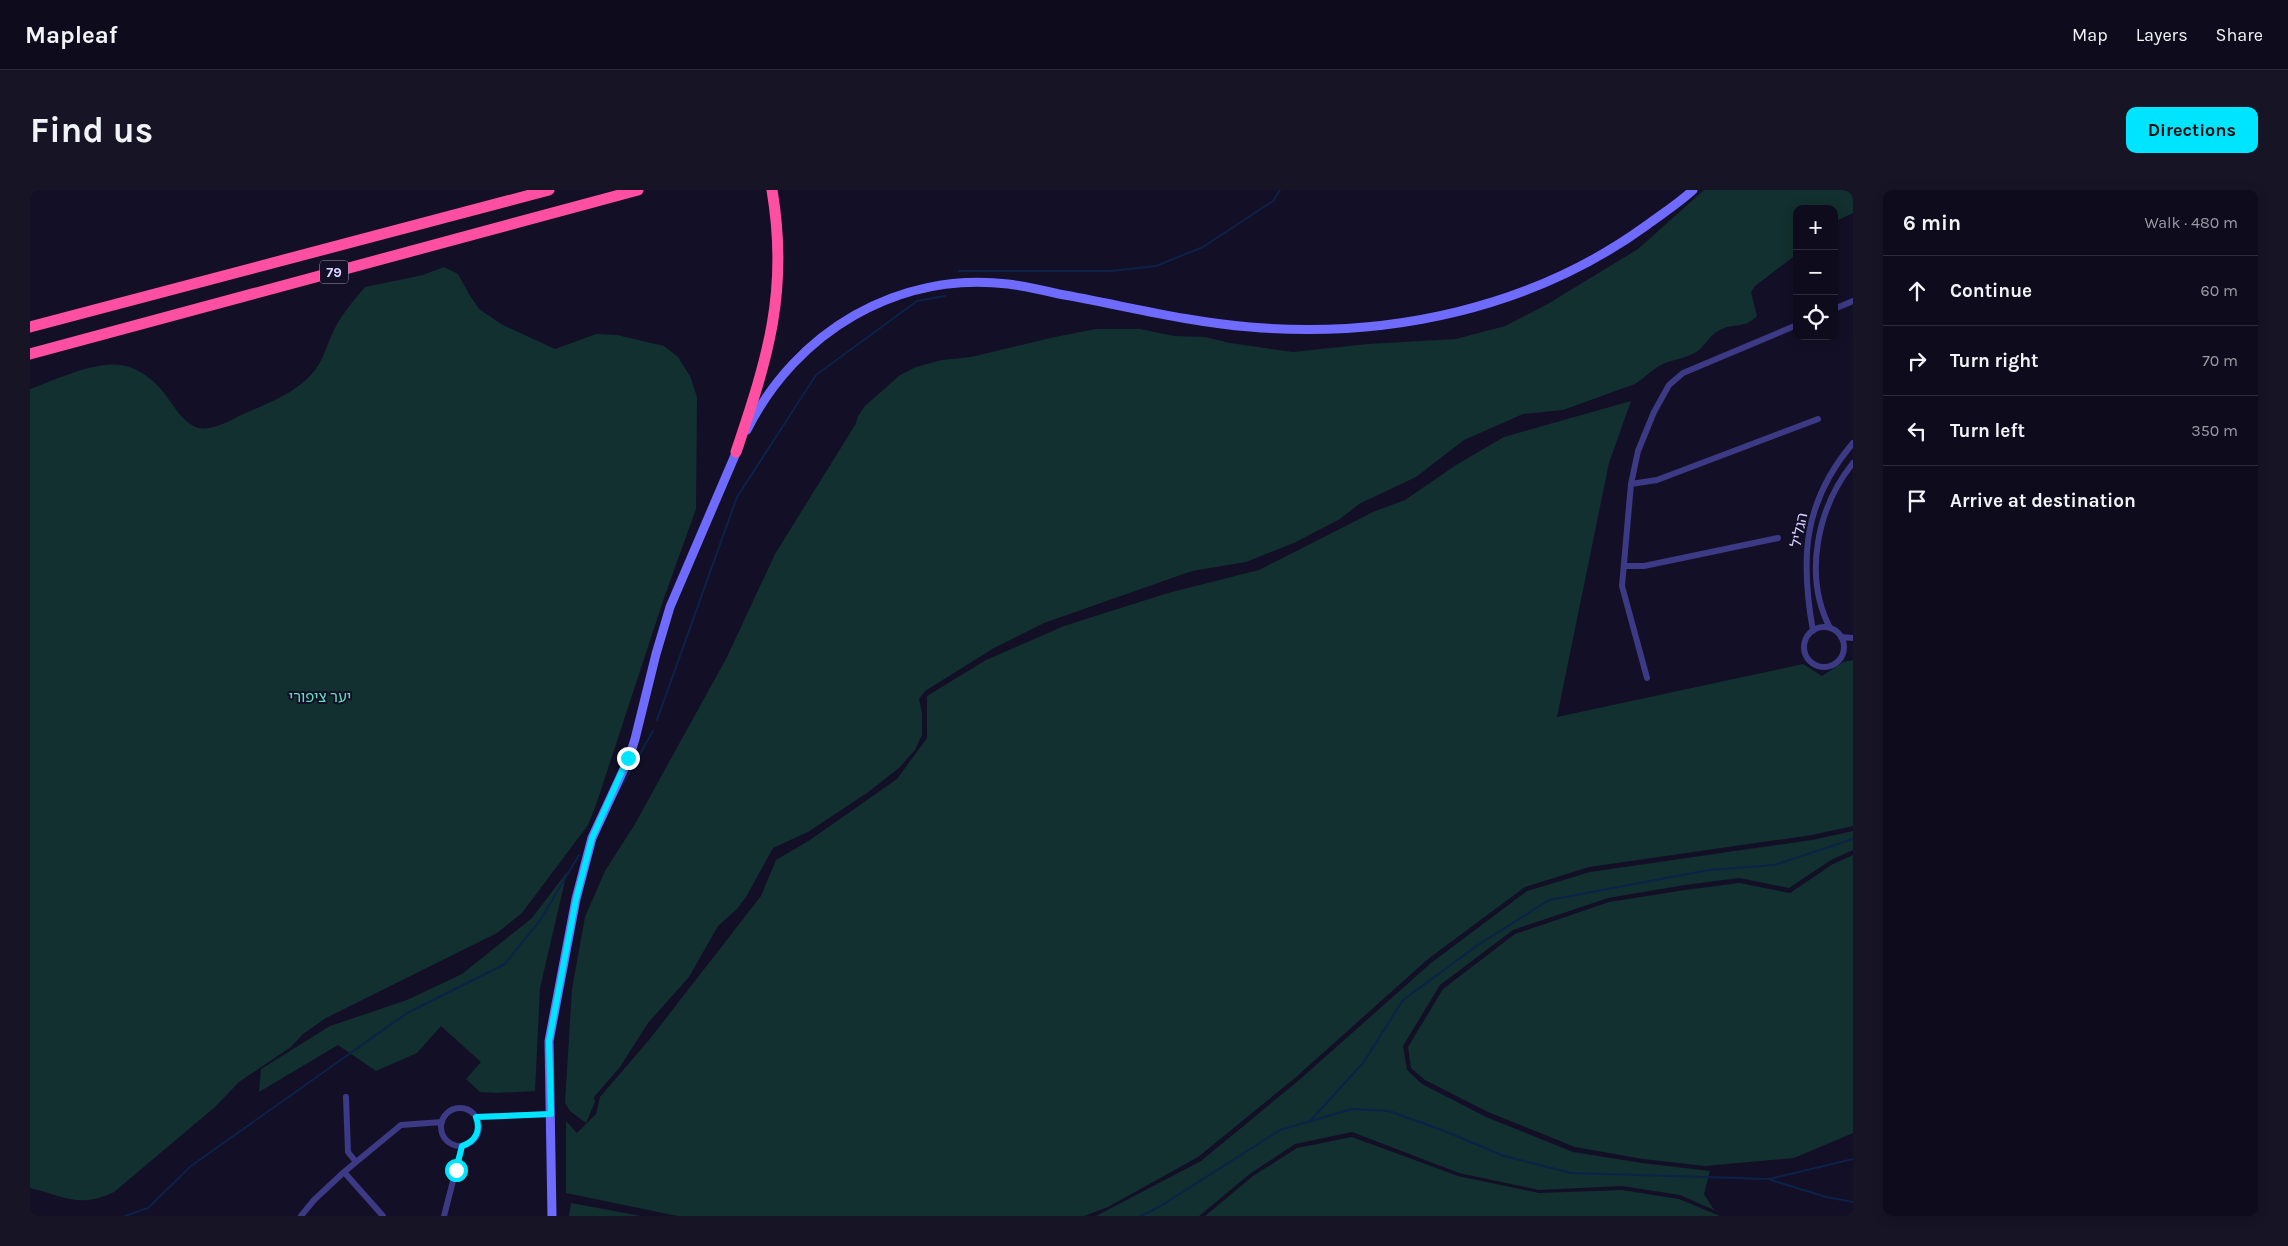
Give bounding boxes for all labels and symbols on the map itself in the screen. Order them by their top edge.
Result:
road number: 79 [320,260,348,284]
street label: הגליל [1787,511,1811,549]
park label: יער ציפורי [289,688,351,706]
route end [617,747,640,770]
route start [445,1159,468,1182]

